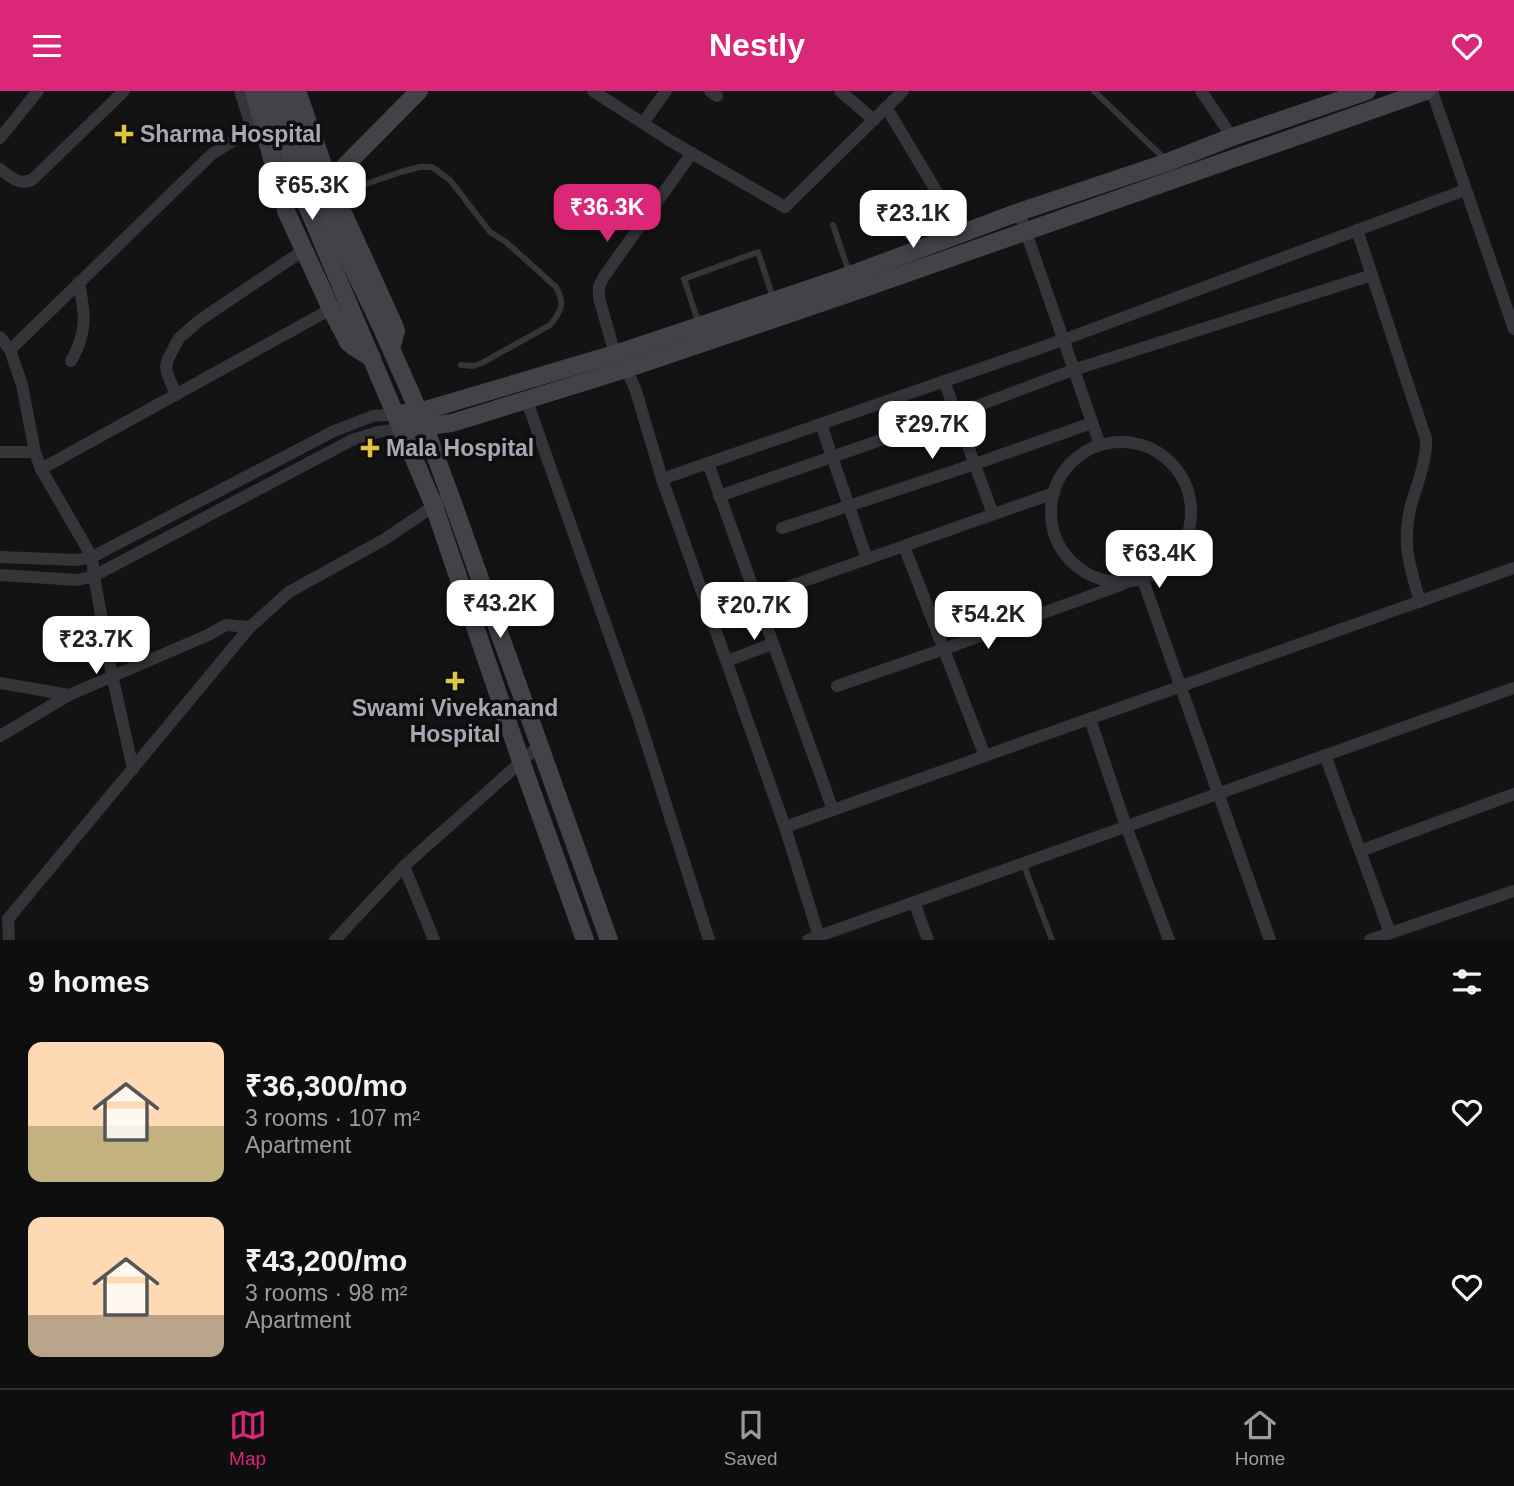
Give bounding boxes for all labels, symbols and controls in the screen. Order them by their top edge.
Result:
icon: menu [28,27,66,65]
text: Nestly [709,27,805,63]
icon: heart [1448,27,1486,65]
place label: Sharma Hospital [140,121,322,147]
marker: Sharma Hospital [114,124,134,144]
pin: ₹65.3K [255,163,369,222]
text: ₹65.3K [275,172,349,198]
pin: ₹36.3K [550,185,664,244]
pin: ₹23.1K [856,191,970,250]
text: ₹36.3K [570,194,644,220]
text: ₹23.1K [876,200,950,226]
pin: ₹29.7K [875,401,989,461]
text: ₹29.7K [895,411,969,437]
place label: Mala Hospital [386,435,534,461]
marker: Mala Hospital [360,438,380,458]
pin: ₹63.4K [1102,531,1216,590]
text: ₹63.4K [1122,540,1196,566]
pin: ₹43.2K [443,581,557,640]
pin: ₹20.7K [697,582,811,642]
text: ₹43.2K [463,590,537,616]
pin: ₹54.2K [931,591,1045,651]
text: ₹20.7K [717,592,791,618]
text: ₹54.2K [951,601,1025,627]
pin: ₹23.7K [39,617,153,676]
text: ₹23.7K [59,626,133,652]
marker: Swami Vivekanand Hospital [445,671,465,691]
place label: Swami Vivekanand Hospital [352,695,558,747]
icon: filters [1448,963,1486,1001]
text: 9 homes [28,965,150,998]
text: ₹36,300/mo [245,1069,407,1102]
icon: home [84,1070,168,1154]
icon: heart [1448,1093,1486,1131]
text: 3 rooms · 107 m² [245,1105,420,1131]
text: Apartment [245,1132,351,1158]
text: ₹43,200/mo [245,1244,407,1277]
icon: home [84,1245,168,1329]
icon: heart [1448,1268,1486,1306]
text: 3 rooms · 98 m² [245,1280,407,1306]
text: Apartment [245,1307,351,1333]
tab: Map [229,1406,267,1470]
tab: Saved [724,1406,778,1470]
tab: Home [1235,1406,1285,1470]

